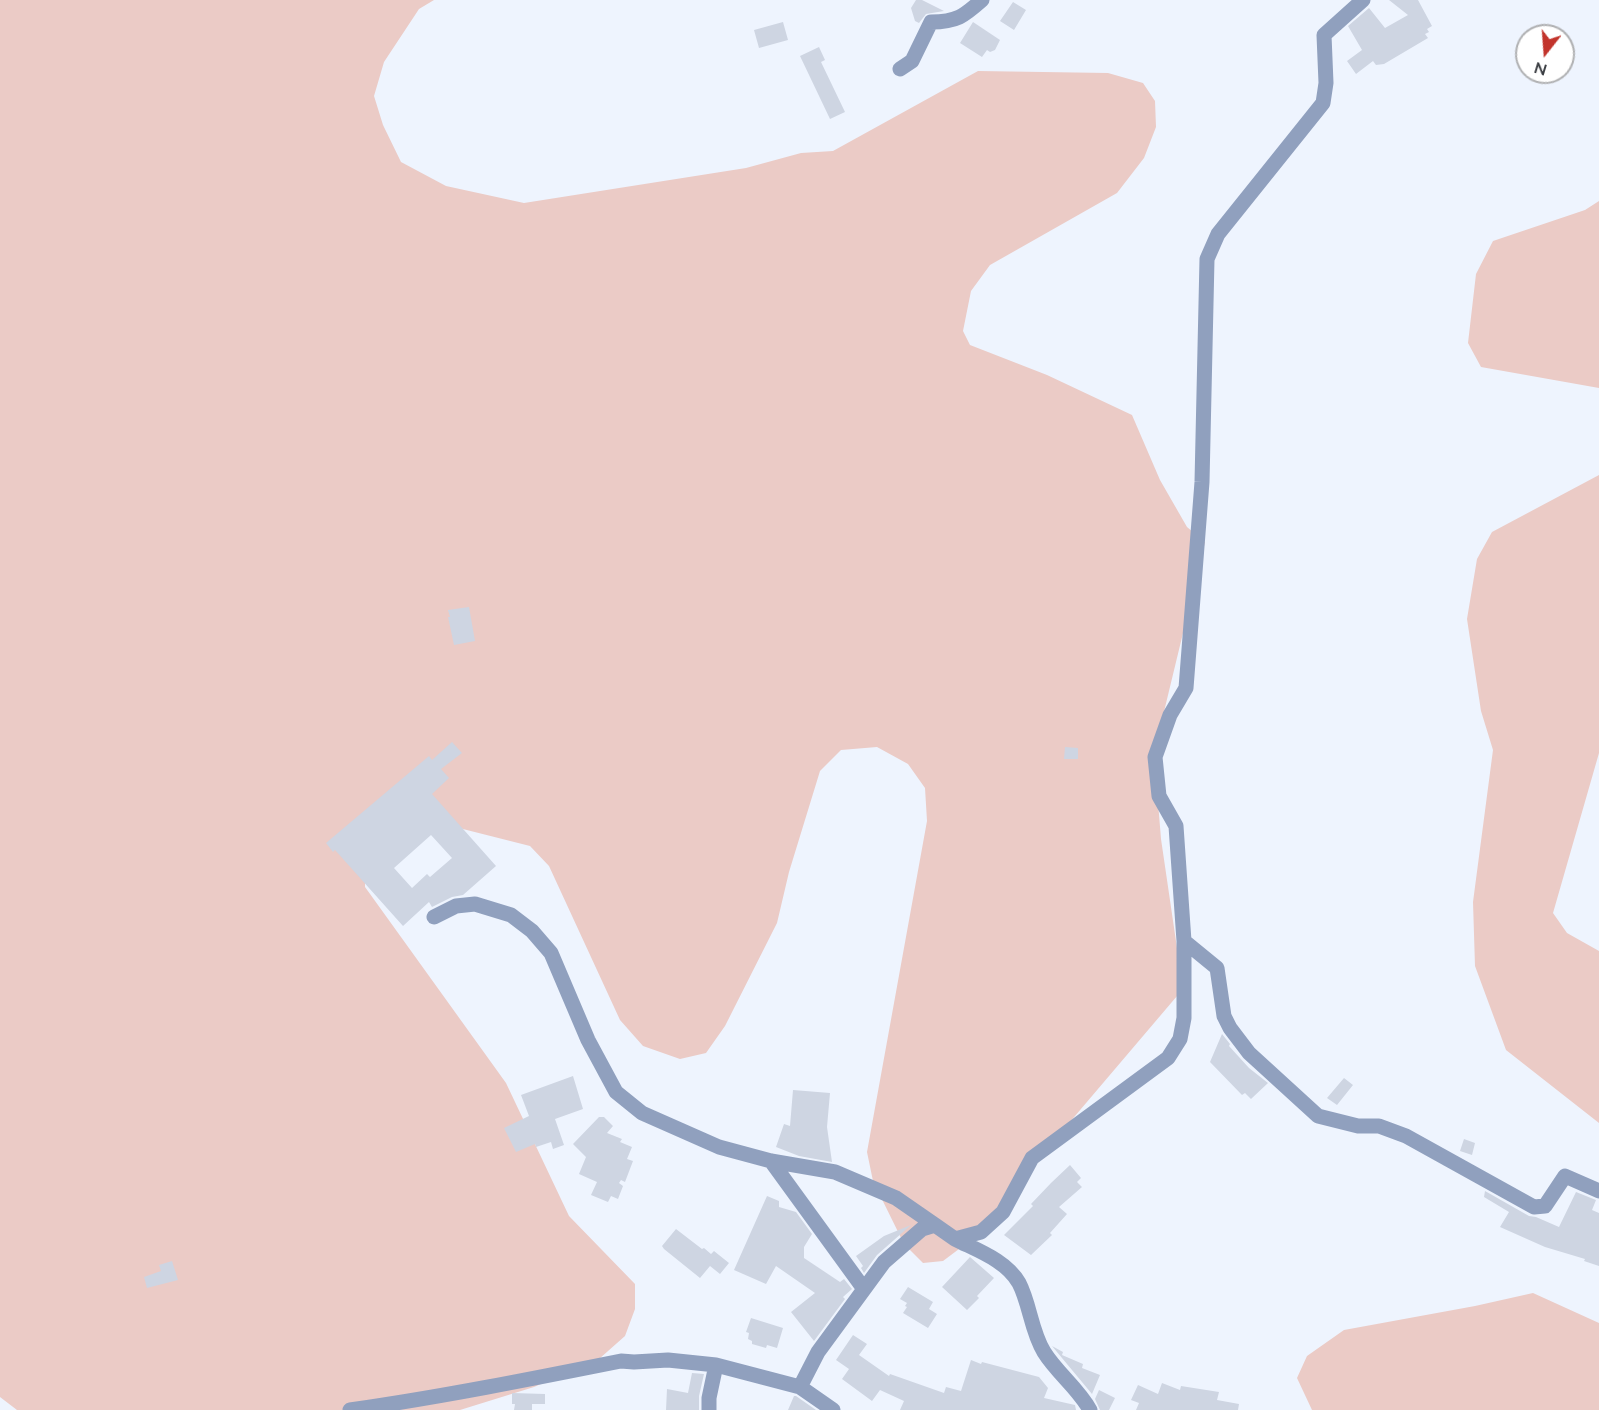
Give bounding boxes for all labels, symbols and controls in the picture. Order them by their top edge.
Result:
north arrow [1515,24,1575,84]
text: N [1532,59,1549,81]

